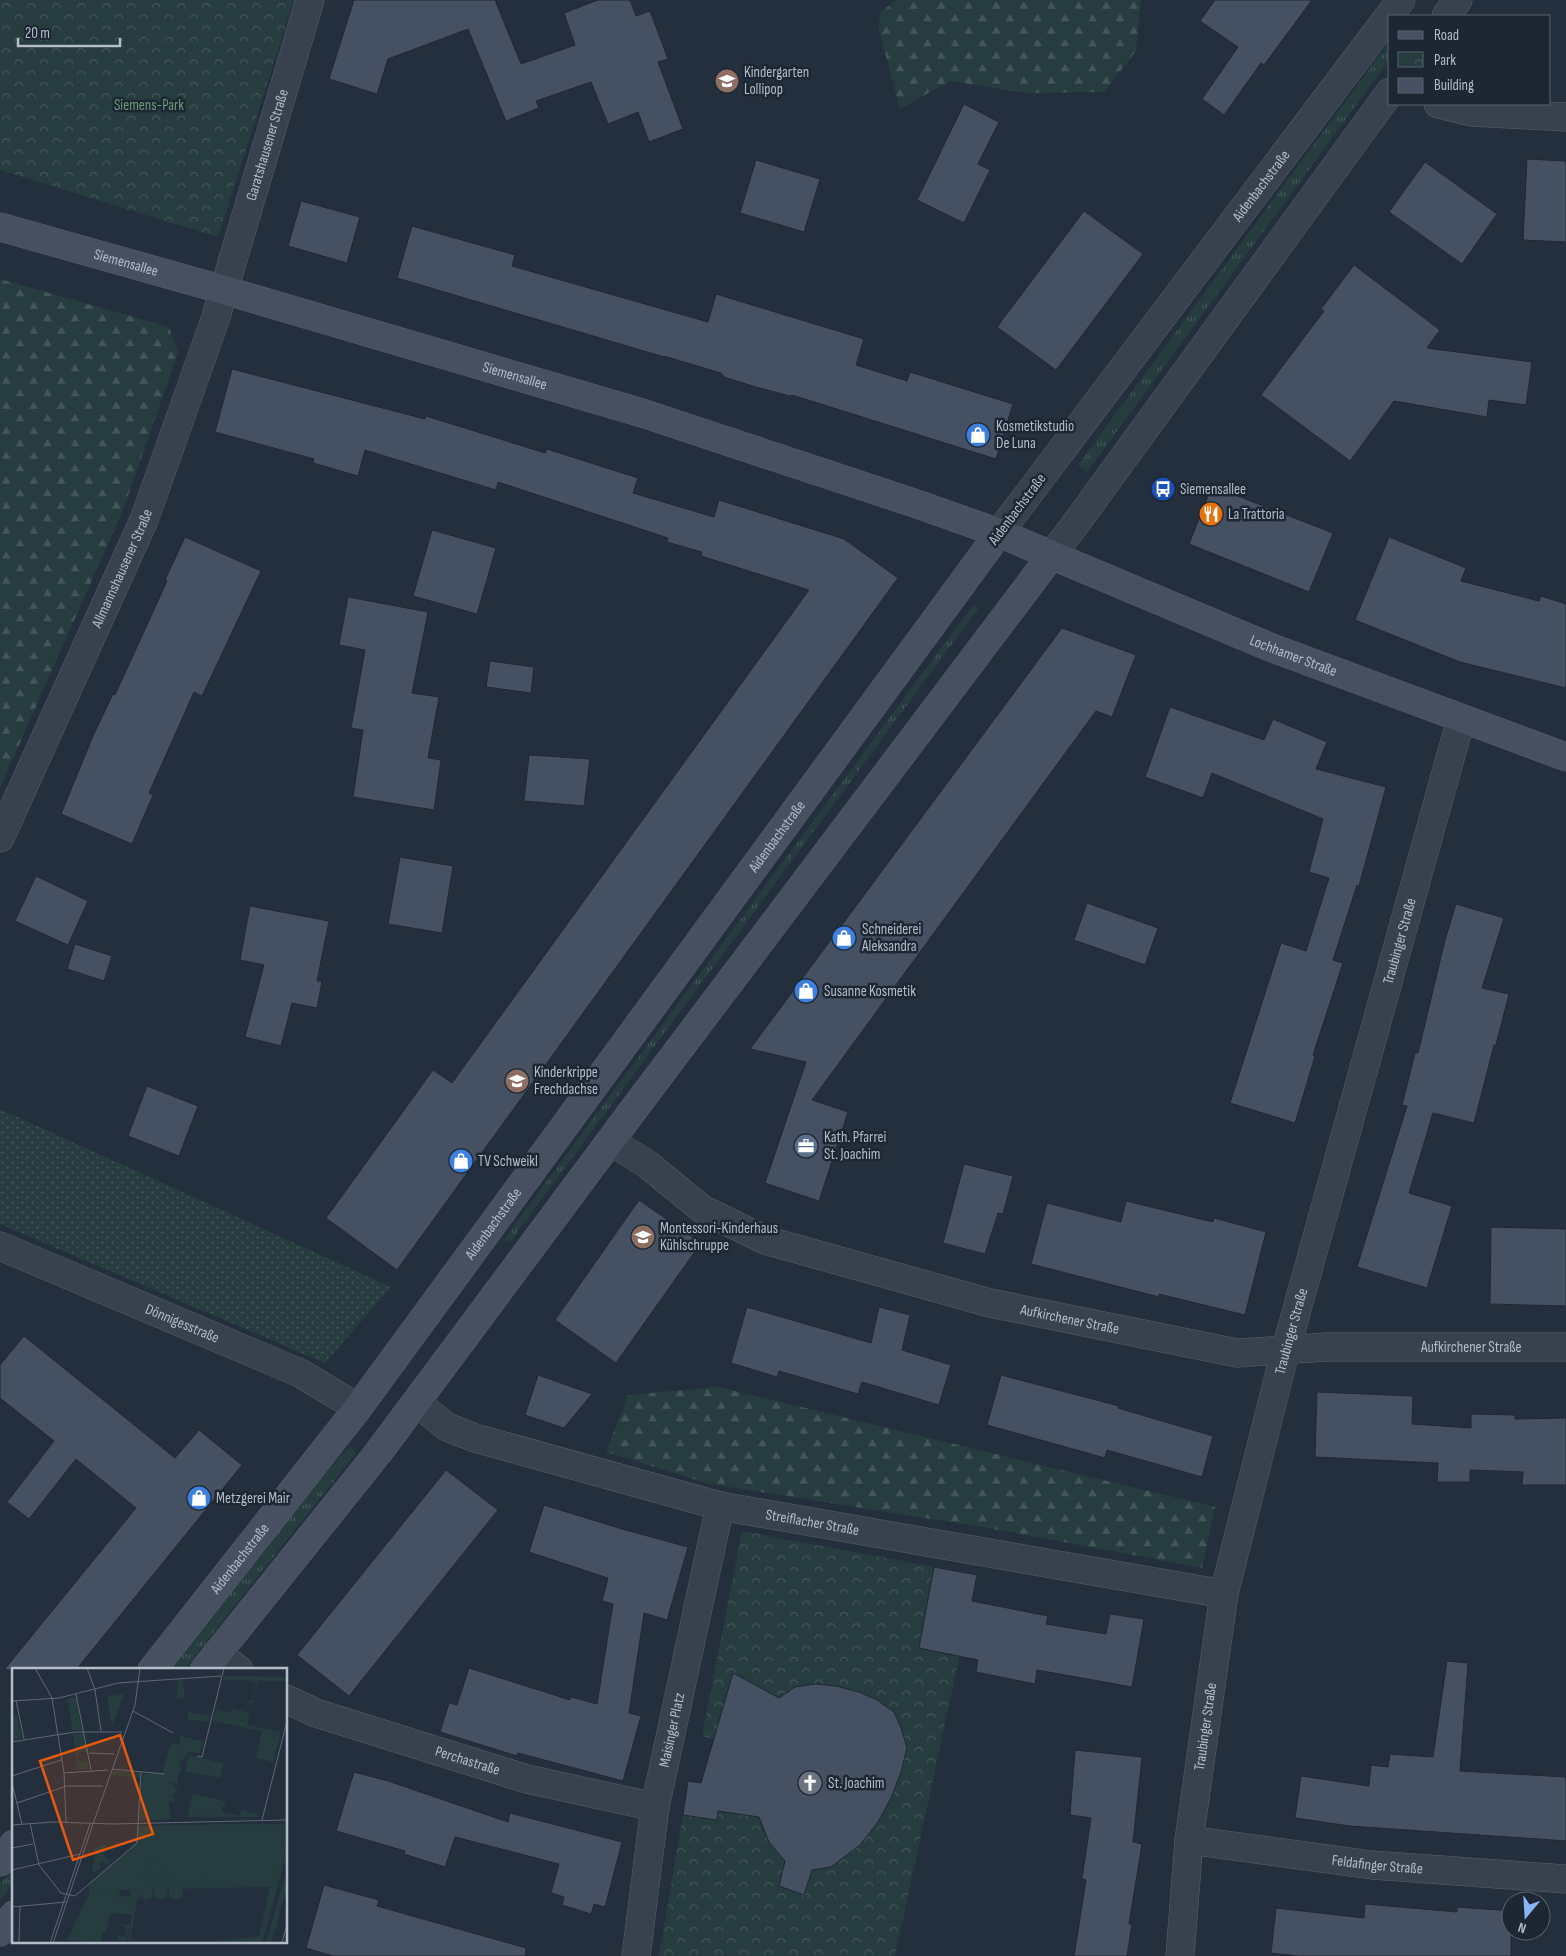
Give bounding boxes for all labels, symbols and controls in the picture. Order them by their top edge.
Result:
scale bar [18,15,120,47]
legend [1388,15,1551,105]
text: 20 m [25,24,50,43]
text: Road [1434,26,1459,45]
text: Park [1434,51,1456,70]
place label: Kindergarten Lollipop [744,63,809,99]
school or university icon: Kindergarten Lollipop [714,68,740,94]
text: Building [1434,76,1474,95]
street label: Garatshausener Straße [242,87,293,203]
park label: Siemens-Park [114,96,184,115]
street label: Aidenbachstraße [1228,147,1294,226]
street label: Siemensallee [92,245,160,281]
street label: Siemensallee [480,358,549,395]
place label: Kosmetikstudio De Luna [996,417,1074,453]
shop icon: Kosmetikstudio De Luna [965,422,991,448]
street label: Aidenbachstraße [984,470,1050,550]
bus stop icon: Siemensallee [1150,476,1176,502]
place label: Siemensallee [1180,480,1246,499]
restaurant icon: La Trattoria [1198,501,1224,527]
place label: La Trattoria [1228,505,1285,524]
street label: Allmannshausener Straße [87,507,157,632]
street label: Lochhamer Straße [1247,631,1340,681]
street label: Aidenbachstraße [744,797,810,877]
street label: Traubinger Straße [1379,896,1421,986]
place label: Schneiderei Aleksandra [861,920,921,956]
shop icon: Schneiderei Aleksandra [831,925,857,951]
shop icon: Susanne Kosmetik [793,978,819,1004]
place label: Susanne Kosmetik [824,982,916,1001]
place label: Kinderkrippe Frechdachse [534,1063,598,1099]
school or university icon: Kinderkrippe Frechdachse [504,1068,530,1094]
place label: Kath. Pfarrei St. Joachim [824,1128,886,1164]
office icon: Kath. Pfarrei St. Joachim [793,1133,819,1159]
shop icon: TV Schweikl [448,1148,474,1174]
place label: TV Schweikl [478,1152,538,1171]
street label: Aidenbachstraße [460,1184,526,1264]
place label: Montessori-Kinderhaus Kühlschruppe [660,1219,778,1255]
school or university icon: Montessori-Kinderhaus Kühlschruppe [630,1224,656,1250]
street label: Traubinger Straße [1271,1286,1312,1376]
street label: Dönnigesstraße [142,1300,222,1348]
street label: Aufkirchener Straße [1018,1300,1121,1339]
street label: Aufkirchener Straße [1420,1338,1522,1357]
shop icon: Metzgerei Mair [186,1485,212,1511]
place label: Metzgerei Mair [216,1489,291,1508]
street label: Streiflacher Straße [764,1505,861,1540]
street label: Aidenbachstraße [206,1520,274,1599]
inset map [12,1668,288,1944]
street label: Traubinger Straße [1190,1681,1221,1772]
street label: Maisinger Platz [655,1690,690,1769]
street label: Perchastraße [433,1742,502,1780]
church icon: St. Joachim [797,1770,823,1796]
place label: St. Joachim [828,1774,884,1793]
street label: Feldafinger Straße [1331,1851,1423,1879]
north arrow [1501,1891,1551,1941]
text: N [1516,1919,1528,1937]

